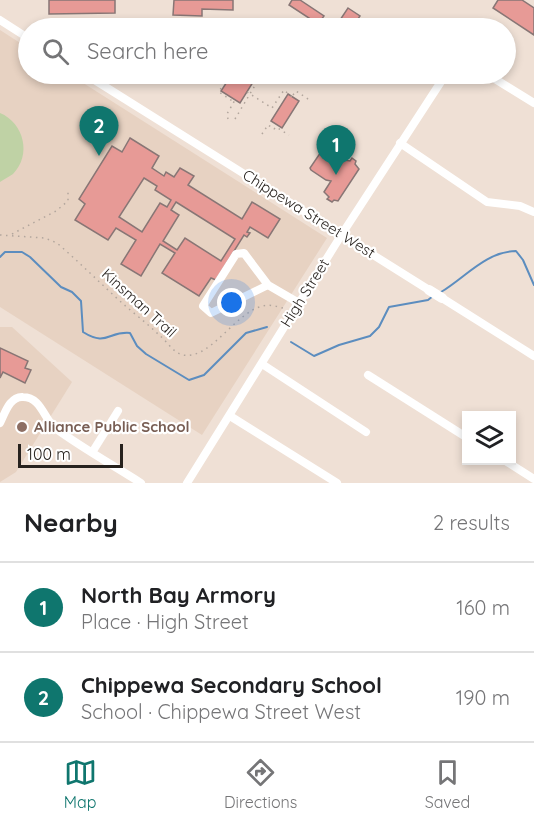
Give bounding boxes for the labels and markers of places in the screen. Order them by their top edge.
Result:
pin: 2 [80,106,118,156]
pin: 1 [316,126,356,175]
place label: Alliance Public School [34,417,190,436]
marker: Alliance Public School [15,420,29,434]

